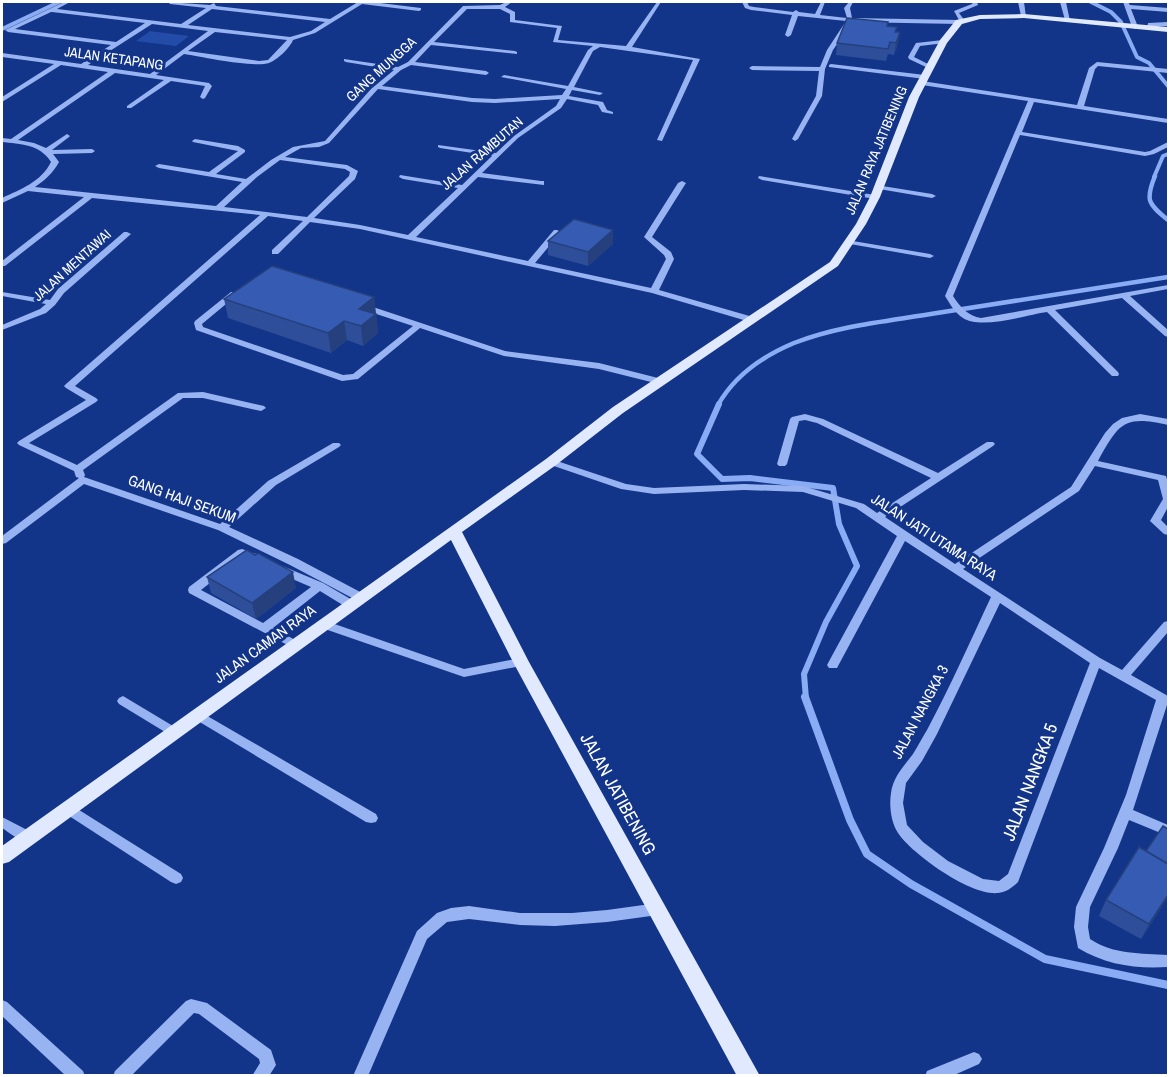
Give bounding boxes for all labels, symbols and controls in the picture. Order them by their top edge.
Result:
street label: GANG MUNGGA [342,32,420,105]
street label: JALAN KETAPANG [63,42,165,74]
street label: JALAN RAYA JATIBENING [841,83,911,217]
street label: JALAN RAMBUTAN [437,113,527,193]
street label: JALAN MENTAWAI [29,225,115,305]
street label: GANG HAJI SEKUM [125,469,239,528]
street label: JALAN JATI UTAMA RAYA [867,488,1002,586]
street label: JALAN CAMAN RAYA [209,599,321,688]
street label: JALAN NANGKA 3 [886,661,953,762]
street label: JALAN NANGKA 5 [996,720,1063,844]
street label: JALAN JATIBENING [575,728,662,859]

